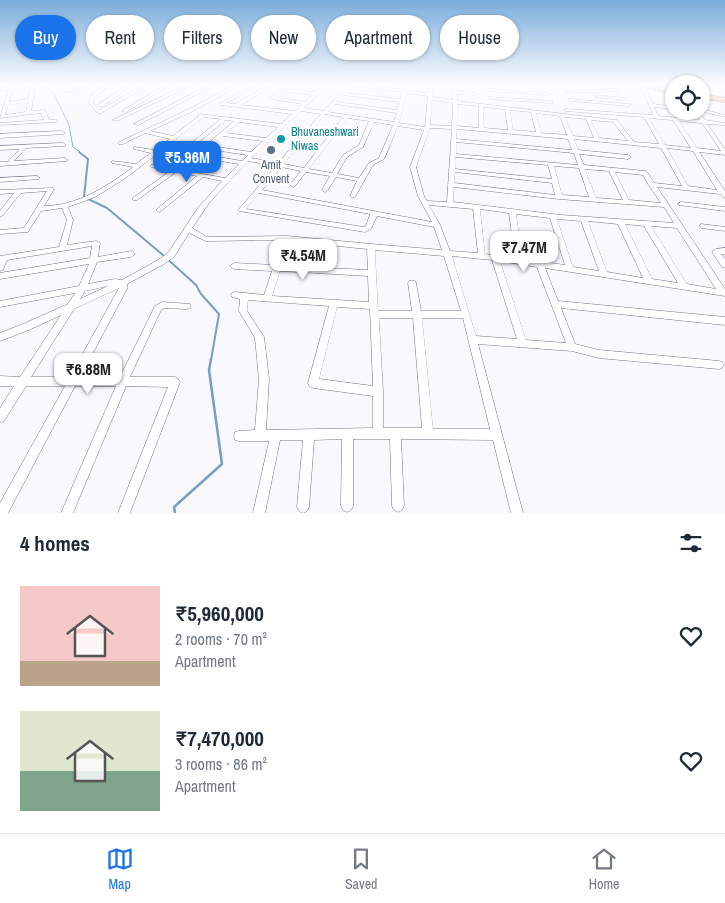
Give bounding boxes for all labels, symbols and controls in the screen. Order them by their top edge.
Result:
chip: Buy [15,15,76,60]
chip: Rent [86,15,154,60]
chip: Filters [164,15,241,60]
chip: New [251,15,316,60]
chip: Apartment [326,15,430,60]
chip: House [440,15,519,60]
map controls [665,75,710,120]
button: locate [665,75,710,120]
place label: Bhuvaneshwari Niwas [291,124,359,154]
marker: Bhuvaneshwari Niwas [275,133,287,145]
pin: ₹5.96M [146,140,228,183]
marker: Amit Convent [265,144,277,156]
text: ₹5.96M [164,146,210,168]
place label: Amit Convent [253,157,290,187]
pin: ₹7.47M [483,230,565,273]
text: ₹7.47M [501,236,547,258]
pin: ₹4.54M [262,238,344,281]
text: ₹4.54M [280,244,326,266]
pin: ₹6.88M [47,352,129,395]
text: ₹6.88M [65,358,111,380]
text: 4 homes [20,529,90,558]
icon: filters [677,529,705,557]
text: ₹5,960,000 [175,599,264,628]
icon: home [60,606,120,666]
icon: heart [677,622,705,650]
text: 2 rooms · 70 m² [175,628,267,650]
text: Apartment [175,650,236,672]
text: ₹7,470,000 [175,724,264,753]
icon: home [60,731,120,791]
icon: heart [677,747,705,775]
text: 3 rooms · 86 m² [175,753,267,775]
text: Apartment [175,775,236,797]
tab: Map [106,845,134,893]
tab: Saved [345,845,377,893]
tab: Home [589,845,619,893]

